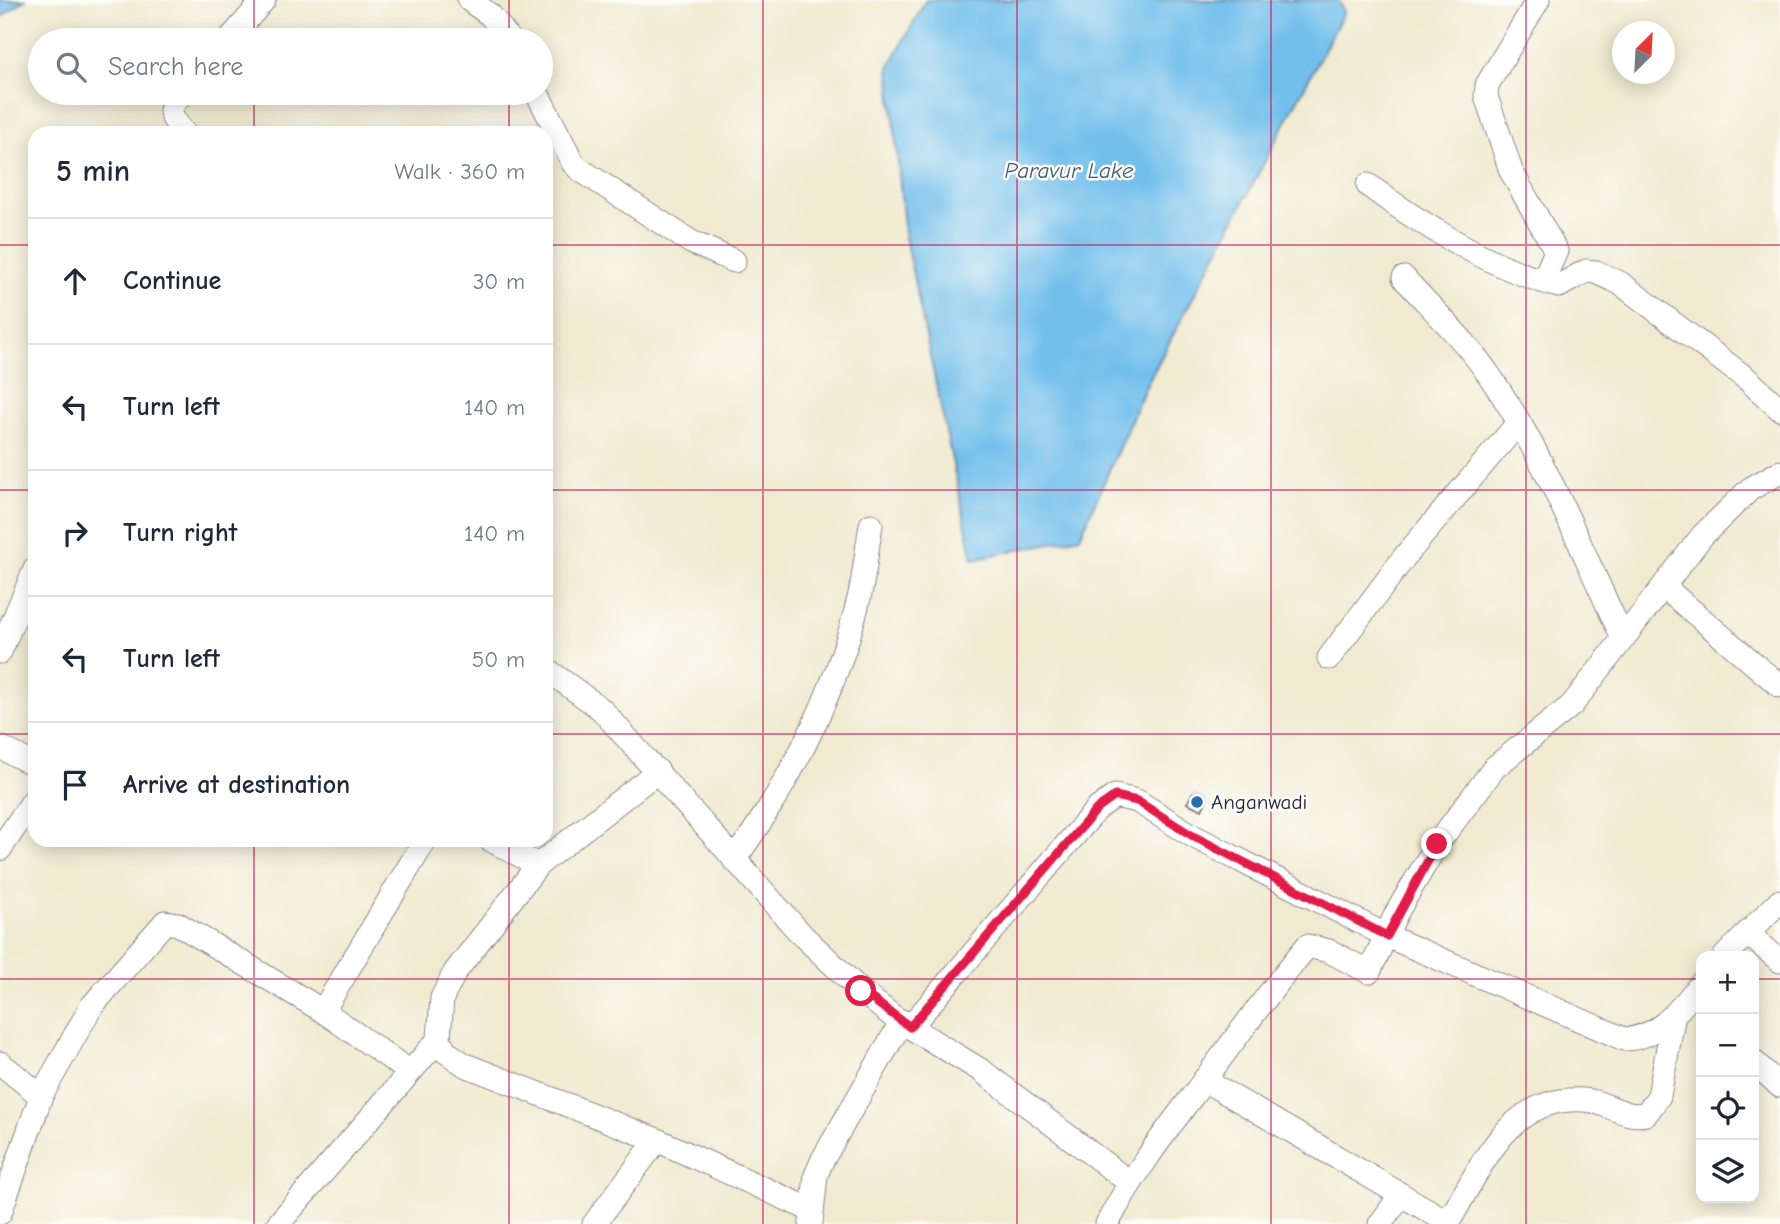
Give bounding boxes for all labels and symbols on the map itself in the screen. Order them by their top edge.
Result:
north arrow [1612,21,1675,84]
water label: Paravur Lake [1004,157,1134,184]
place label: Anganwadi [1211,790,1307,814]
marker: Anganwadi [1189,794,1205,810]
route end [1421,828,1452,859]
route start [845,975,876,1006]

